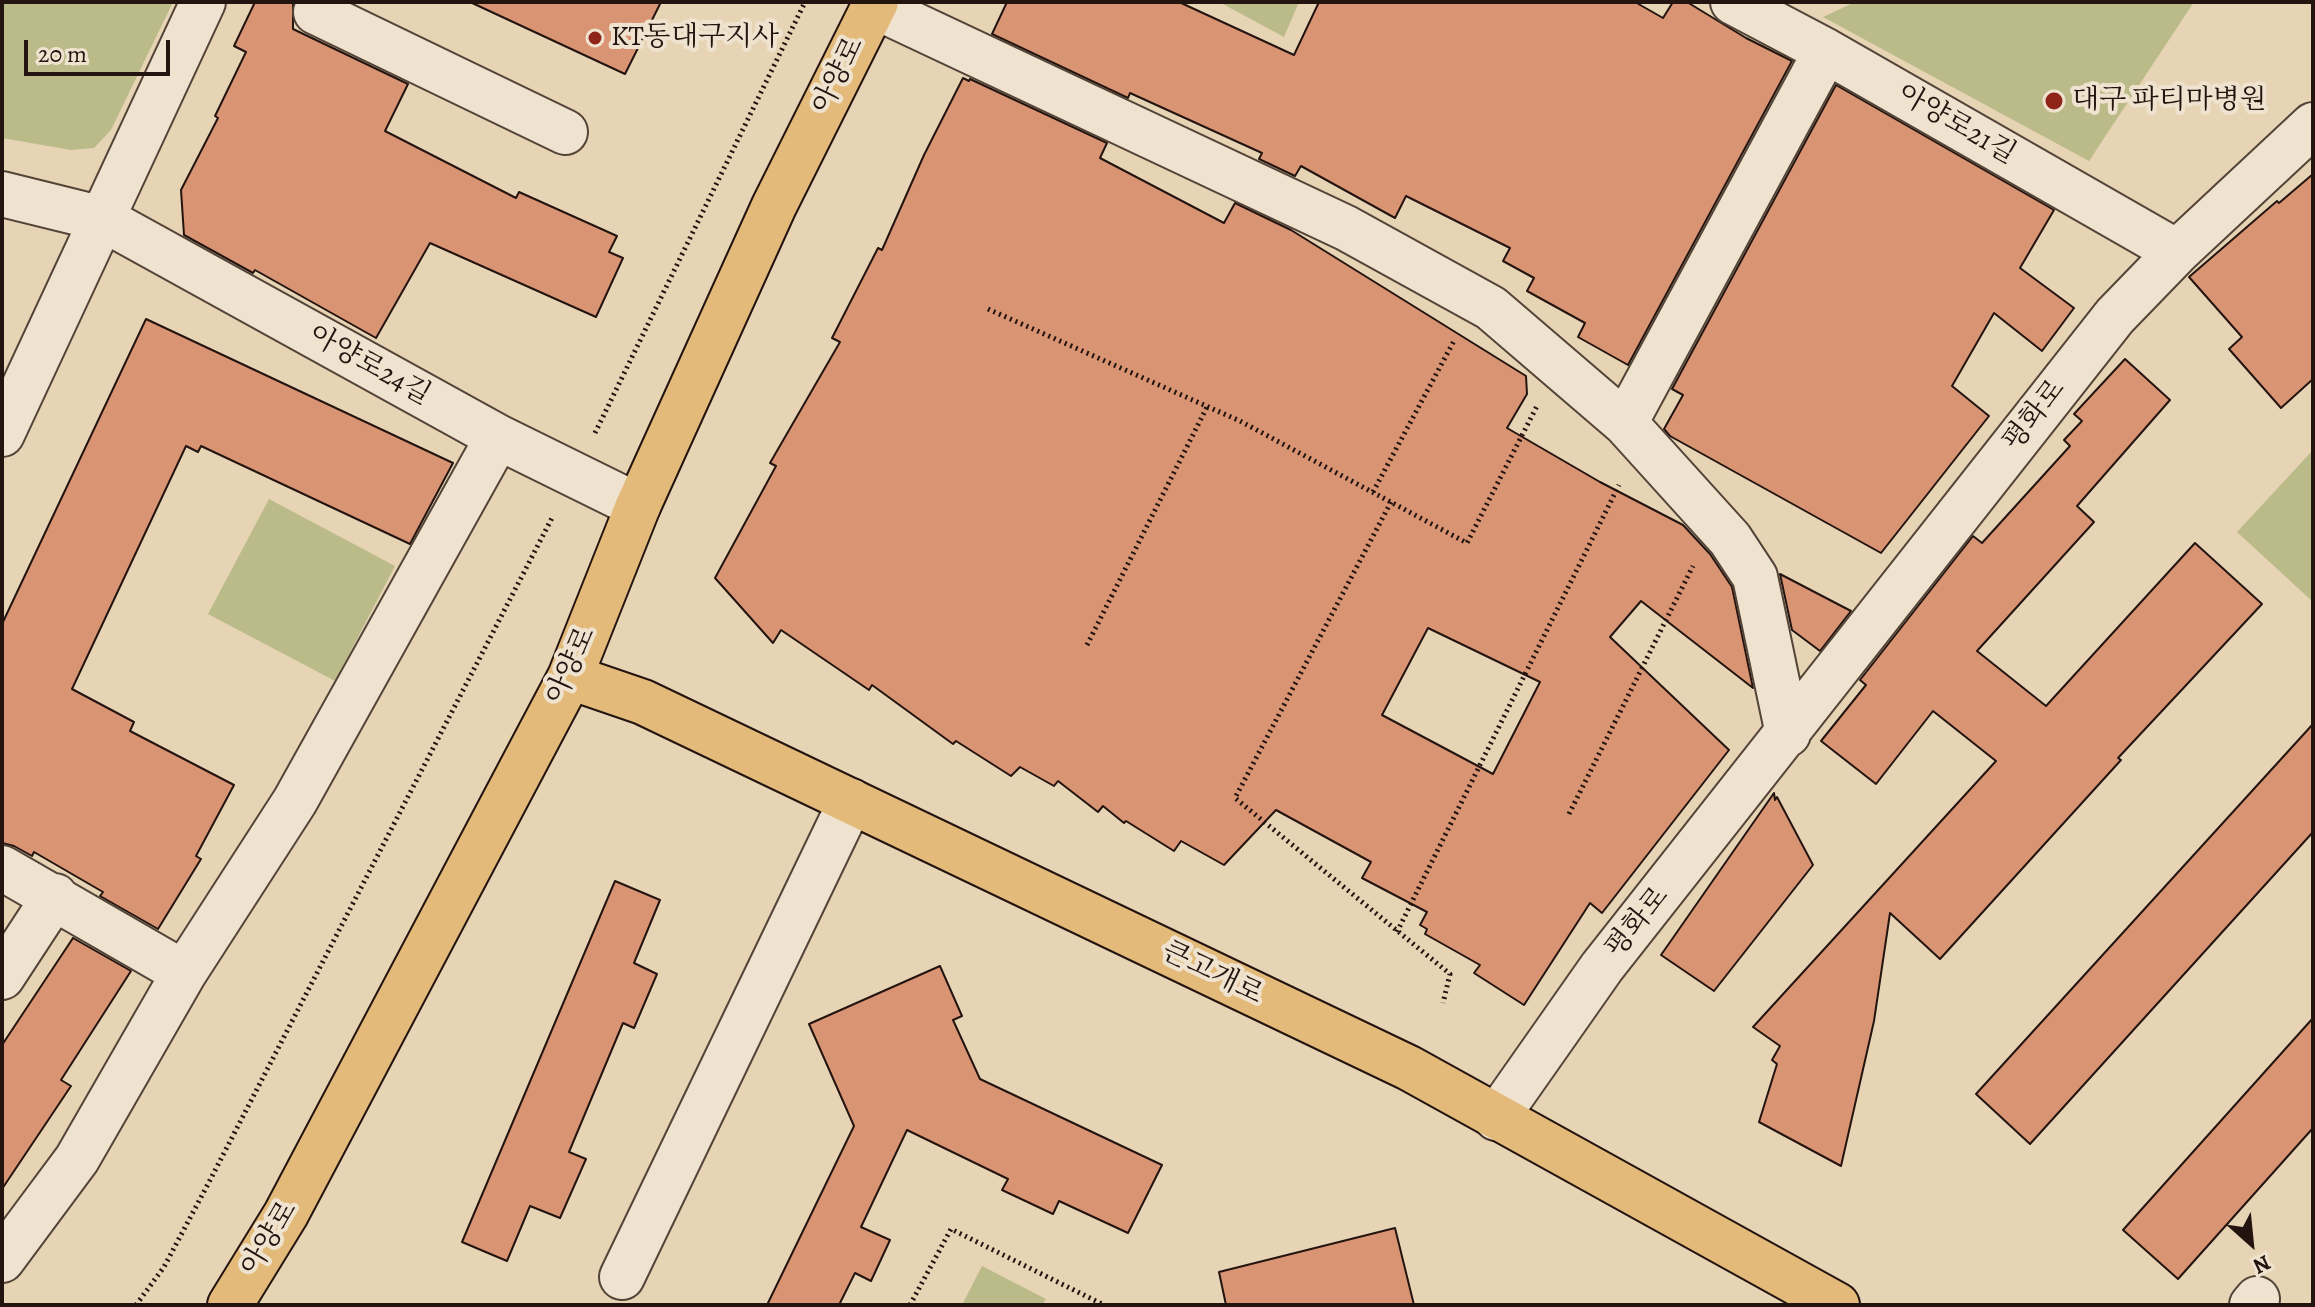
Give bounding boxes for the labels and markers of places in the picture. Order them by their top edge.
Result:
place label: KT동대구지사 [611,21,779,55]
marker: KT동대구지사 [586,29,604,47]
place label: 대구 파티마병원 [2072,84,2267,118]
marker: 대구 파티마병원 [2043,90,2065,112]

